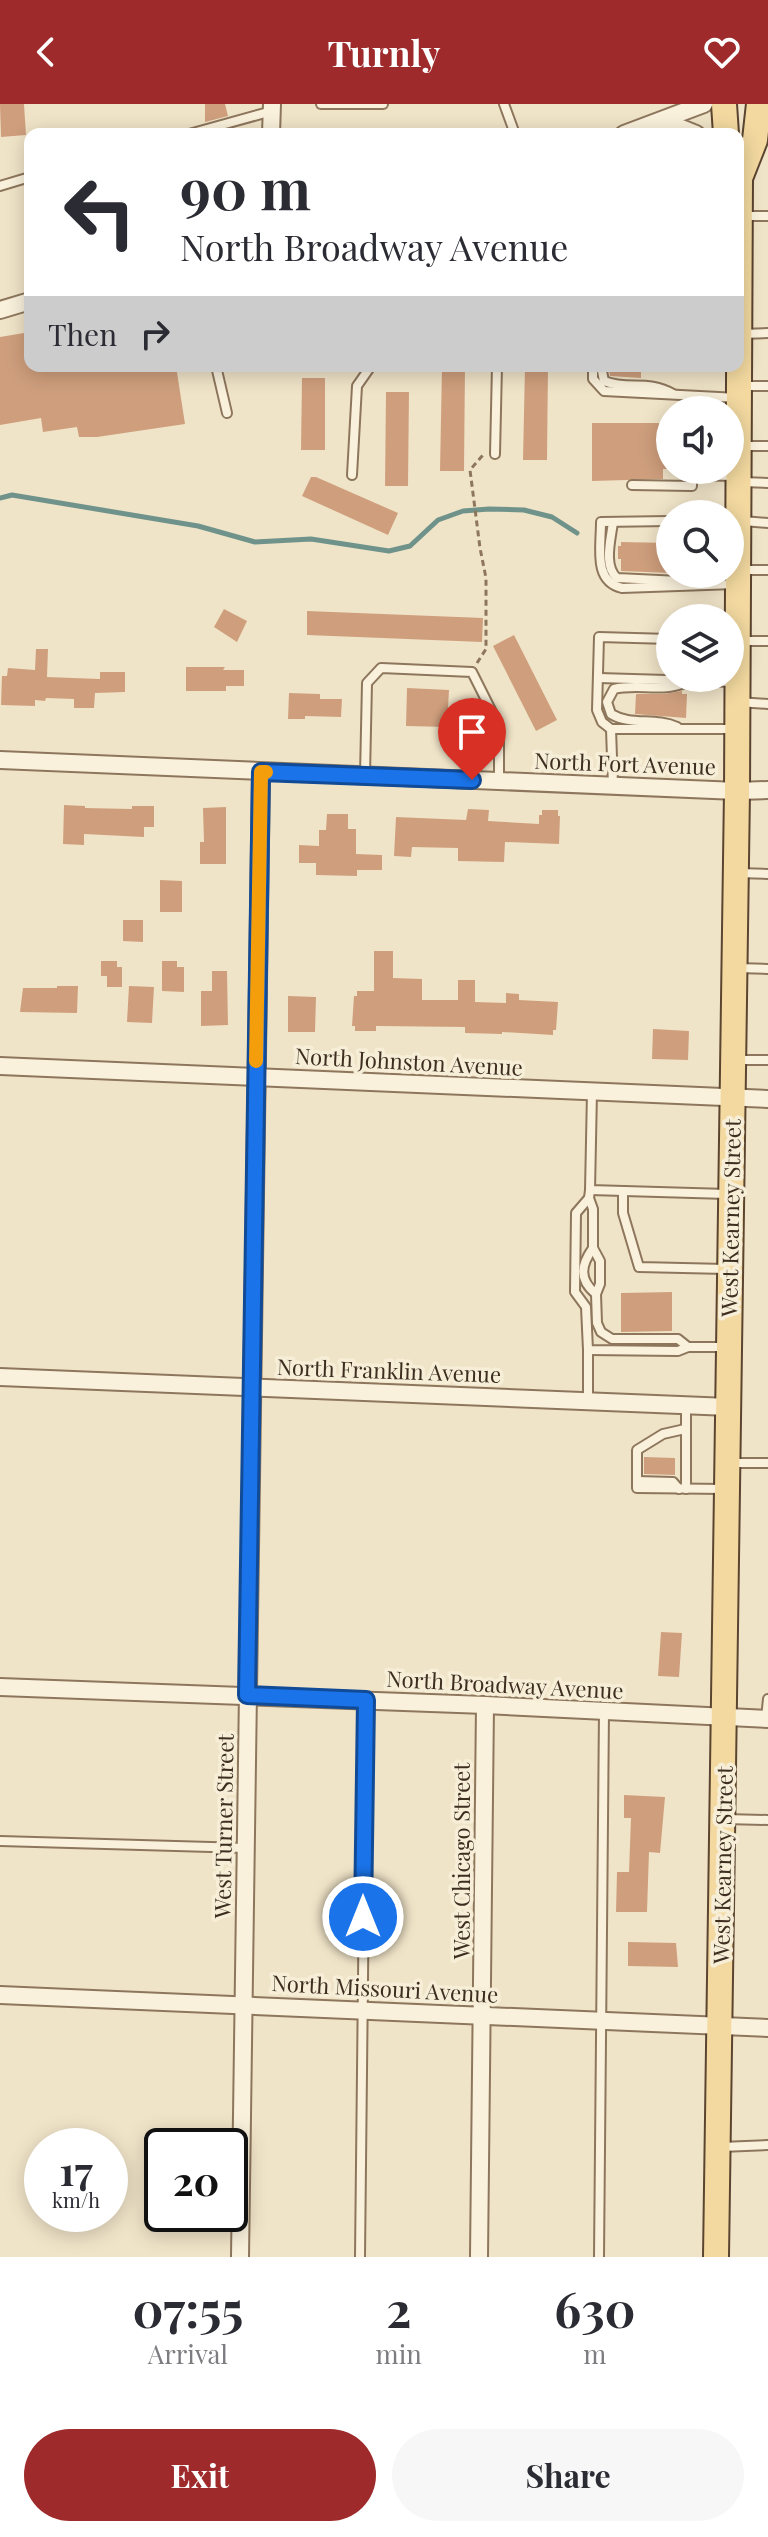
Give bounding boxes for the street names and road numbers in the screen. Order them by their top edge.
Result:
street label: North Fort Avenue [534,745,716,781]
street label: North Johnston Avenue [294,1040,524,1082]
street label: West Kearney Street [713,1118,747,1318]
street label: North Franklin Avenue [276,1351,502,1389]
street label: North Broadway Avenue [386,1663,624,1705]
street label: West Turner Street [206,1732,240,1920]
street label: West Chicago Street [446,1762,476,1960]
street label: West Kearney Street [705,1765,739,1965]
street label: North Missouri Avenue [271,1967,499,2009]

